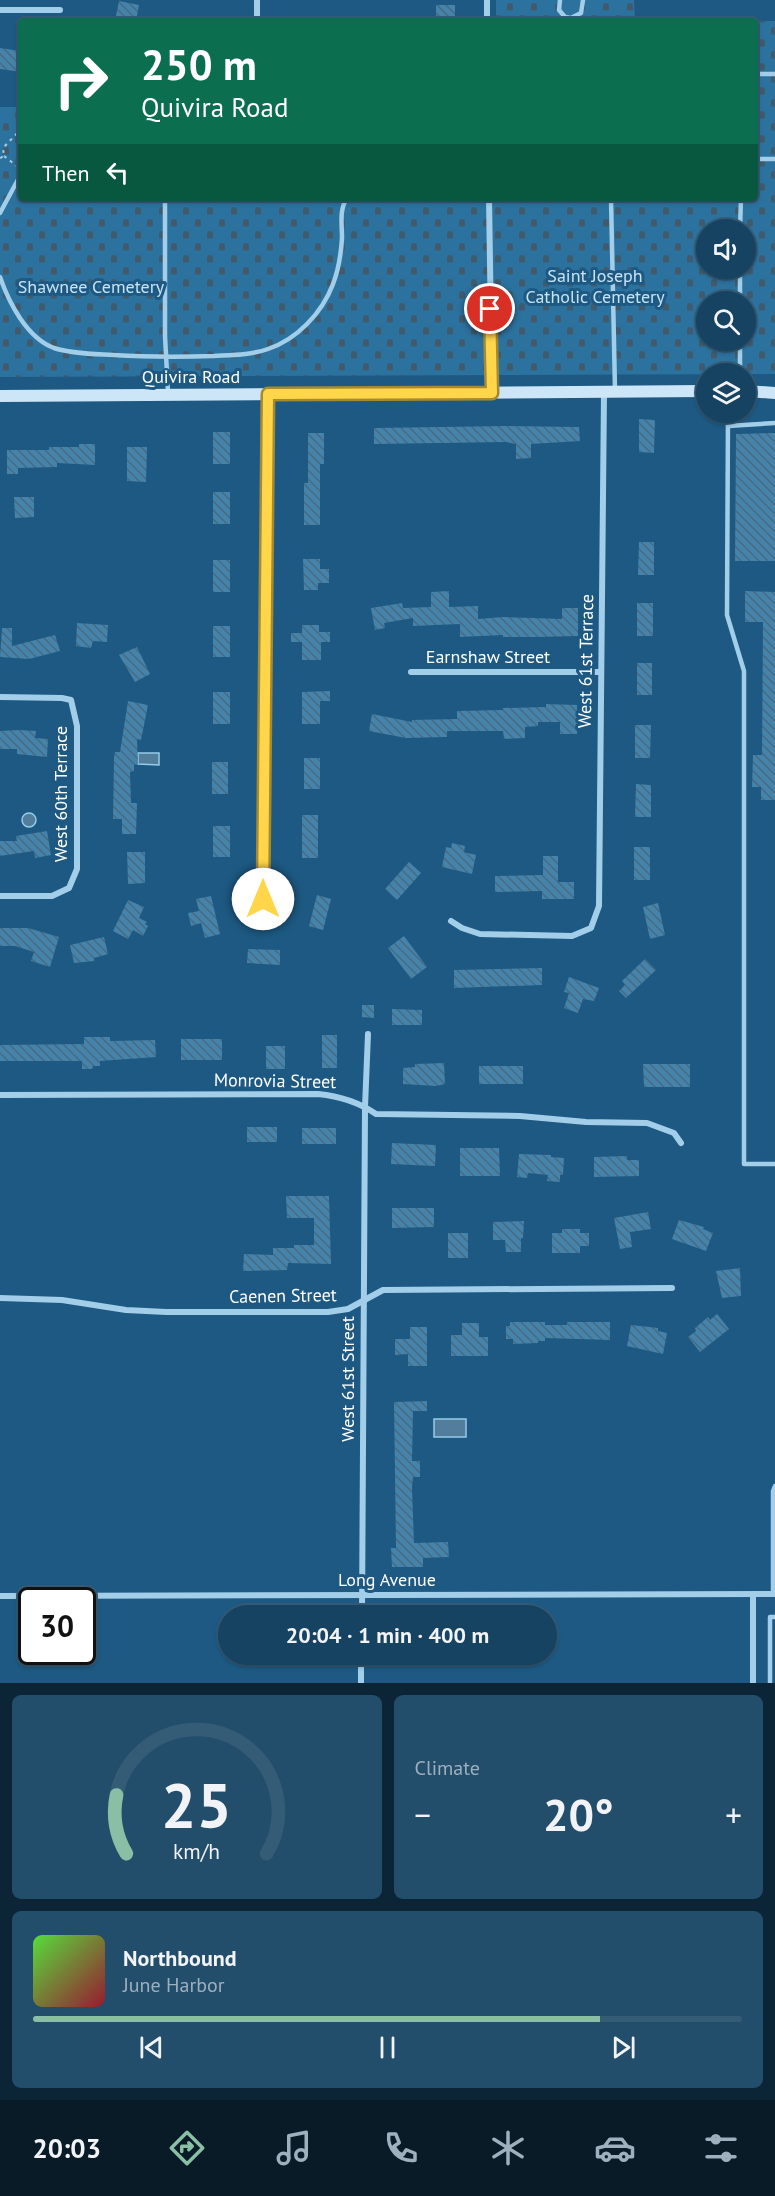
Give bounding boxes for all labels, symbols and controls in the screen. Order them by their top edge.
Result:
text: 250 m [141,37,257,92]
icon: right [42,42,120,120]
text: Quivira Road [141,90,288,124]
icon: left [101,156,134,189]
text: Then [42,159,89,187]
map controls [696,219,756,423]
button: sound [696,219,756,279]
park label: Saint Joseph Catholic Cemetery [525,264,665,308]
park label: Shawnee Cemetery [18,275,165,298]
pin [464,283,515,334]
button: search [696,291,756,351]
icon: arrive [473,292,506,325]
button: layers [696,363,756,423]
street label: Quivira Road [142,365,240,388]
street label: West 61st Terrace [573,594,598,728]
street label: Earnshaw Street [426,645,550,668]
street label: West 60th Terrace [49,726,72,862]
position arrow [231,867,295,931]
street label: Monrovia Street [214,1068,336,1093]
street label: Caenen Street [229,1283,337,1308]
street label: West 61st Street [336,1316,359,1442]
street label: Long Avenue [338,1568,436,1591]
speed limit sign: 30 [18,1587,96,1665]
text: 20:04 · 1 min · 400 m [286,1621,489,1649]
text: Climate [415,1755,480,1781]
text: 25 [161,1764,232,1845]
text: 20° [543,1785,614,1843]
text: − [415,1793,431,1836]
text: + [725,1793,742,1836]
text: km/h [173,1837,220,1865]
text: Northbound [123,1944,237,1972]
text: June Harbor [123,1972,225,1998]
icon: previous [135,2031,168,2064]
icon: pause [371,2031,404,2064]
icon: next [607,2031,640,2064]
icon: directions [166,2127,208,2169]
icon: music [273,2127,315,2169]
icon: phone [380,2127,422,2169]
icon: climate [487,2127,529,2169]
icon: car [594,2127,636,2169]
icon: filters [700,2127,742,2169]
text: 20:03 [32,2131,101,2165]

